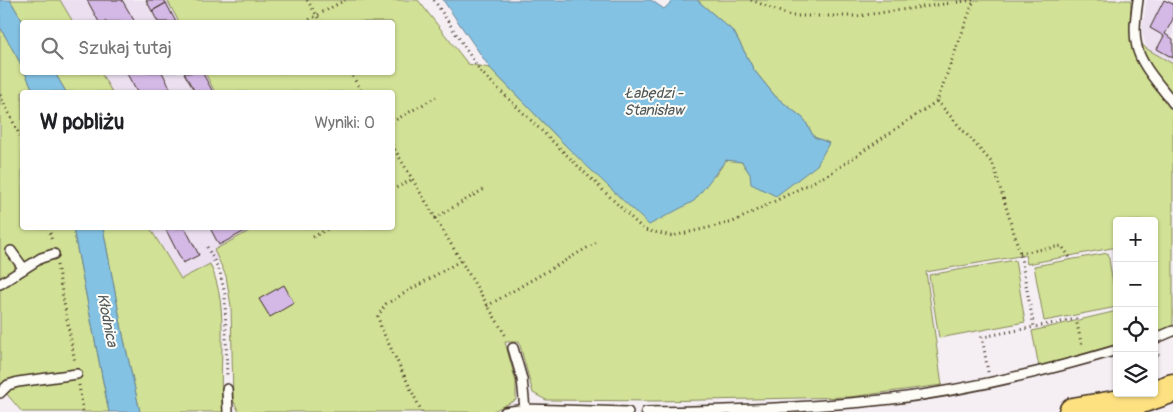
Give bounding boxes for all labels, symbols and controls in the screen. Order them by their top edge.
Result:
search box [20,20,395,75]
icon: search [38,34,66,62]
text: Szukaj tutaj [78,36,172,60]
water label: Łabędzi - Stanisław [624,84,687,120]
text: W pobliżu [40,109,124,136]
text: Wyniki: 0 [314,113,375,133]
map controls [1113,217,1158,397]
button: + [1113,217,1158,262]
button: − [1113,262,1158,307]
water label: Kłodnica [93,292,122,349]
button: locate [1113,307,1158,352]
button: layers [1113,352,1158,397]

